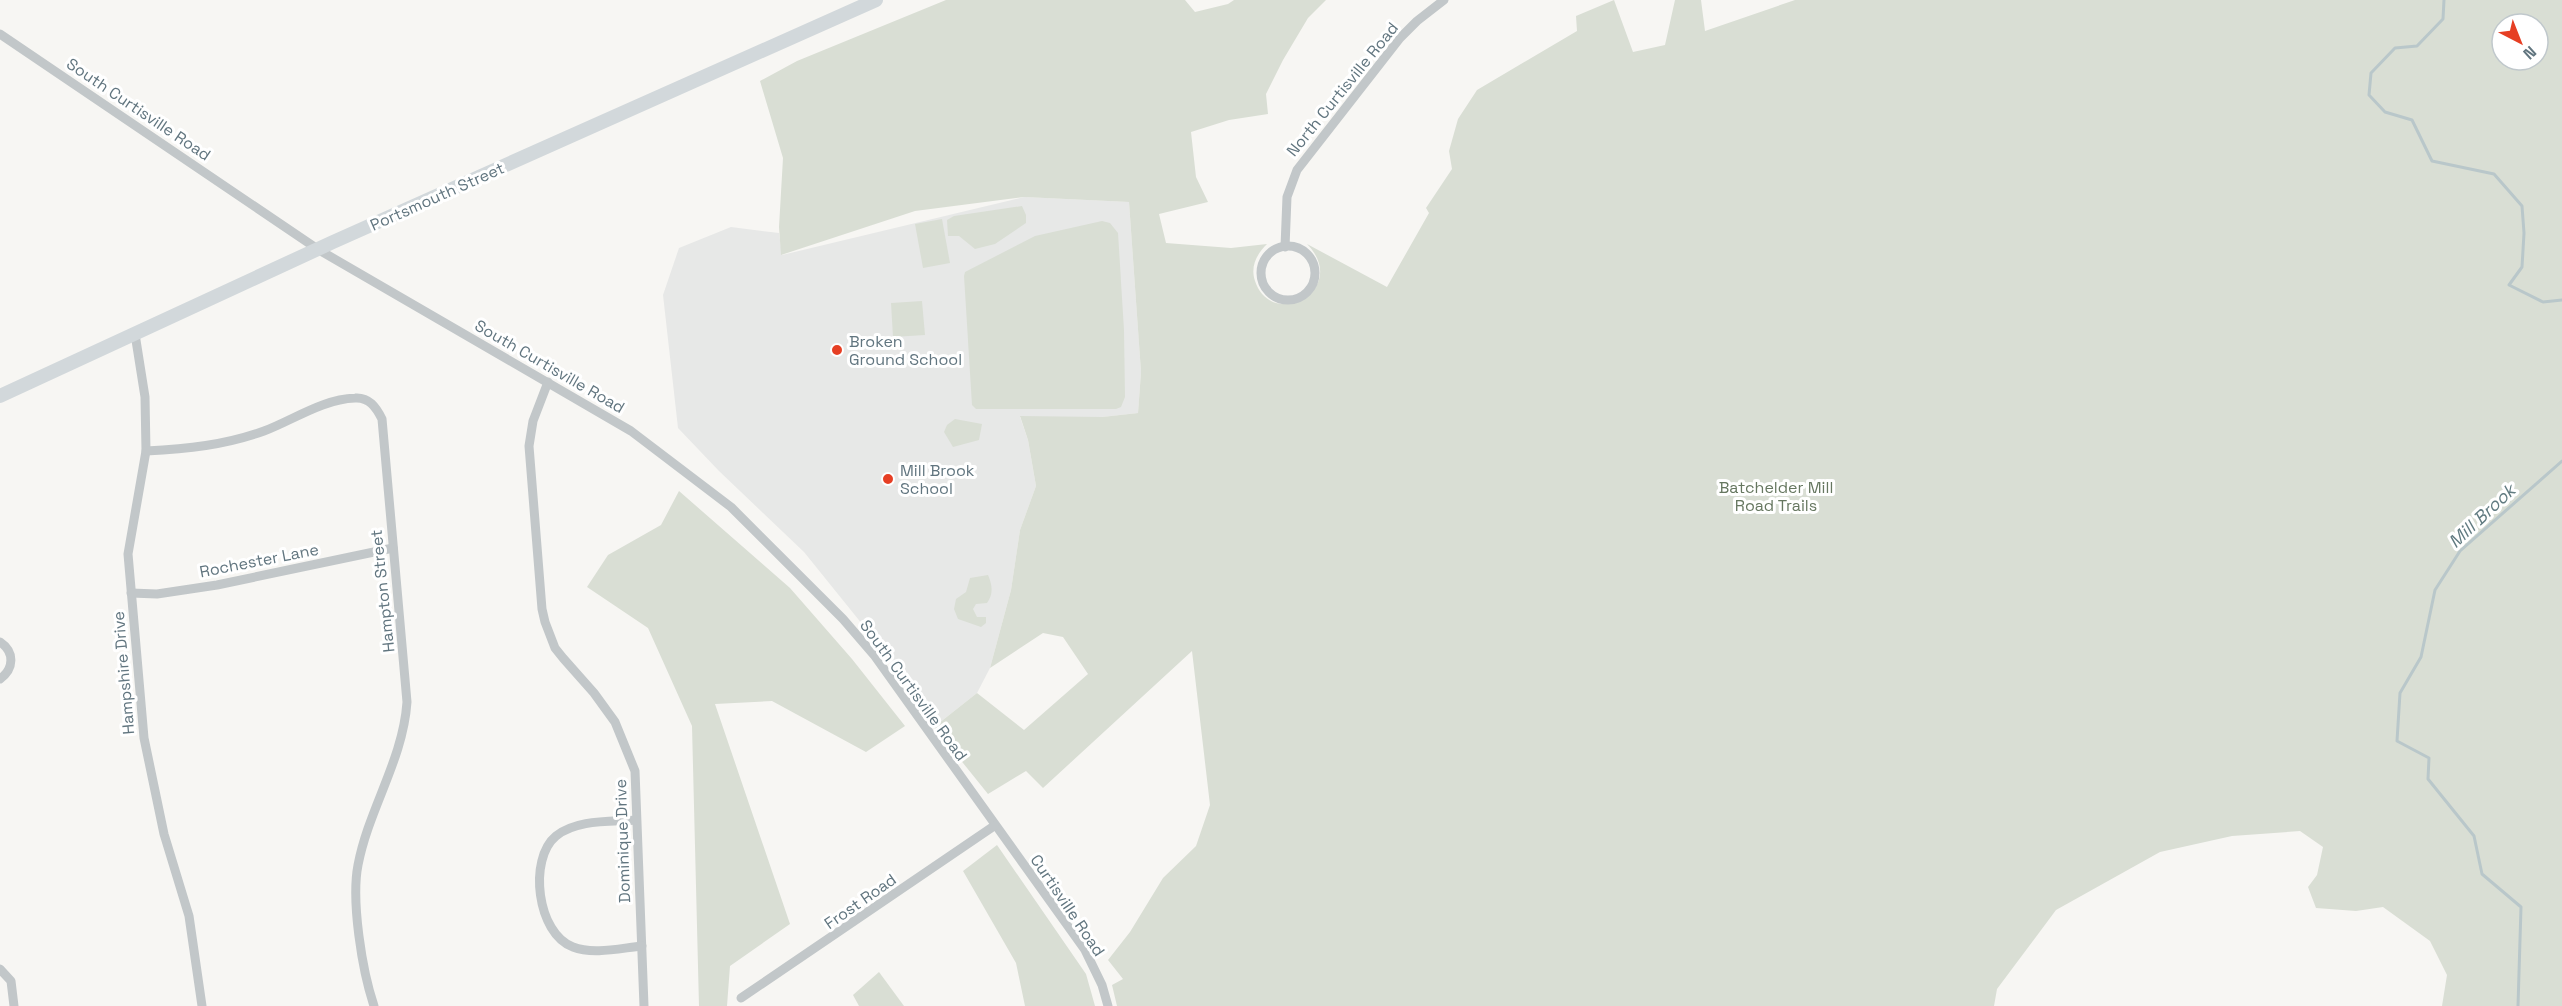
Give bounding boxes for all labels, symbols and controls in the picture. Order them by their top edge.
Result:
north arrow [2490,12,2550,72]
street label: North Curtisville Road [1282,18,1403,161]
text: N [2519,41,2541,64]
street label: South Curtisville Road [63,53,215,166]
street label: Portsmouth Street [367,157,508,235]
street label: South Curtisville Road [471,315,628,418]
place label: Broken Ground School [849,331,962,370]
marker: Broken Ground School [830,343,844,357]
place label: Mill Brook School [900,460,975,499]
marker: Mill Brook School [881,472,895,486]
park label: Batchelder Mill Road Trails [1719,477,1833,516]
water label: Mill Brook [2443,477,2522,553]
street label: Hampton Street [366,529,399,653]
street label: Rochester Lane [198,539,320,582]
street label: Hampshire Drive [108,610,139,735]
street label: South Curtisville Road [855,616,972,765]
street label: Dominique Drive [610,779,635,903]
street label: Curtisville Road [1026,850,1109,960]
street label: Frost Road [820,869,900,934]

